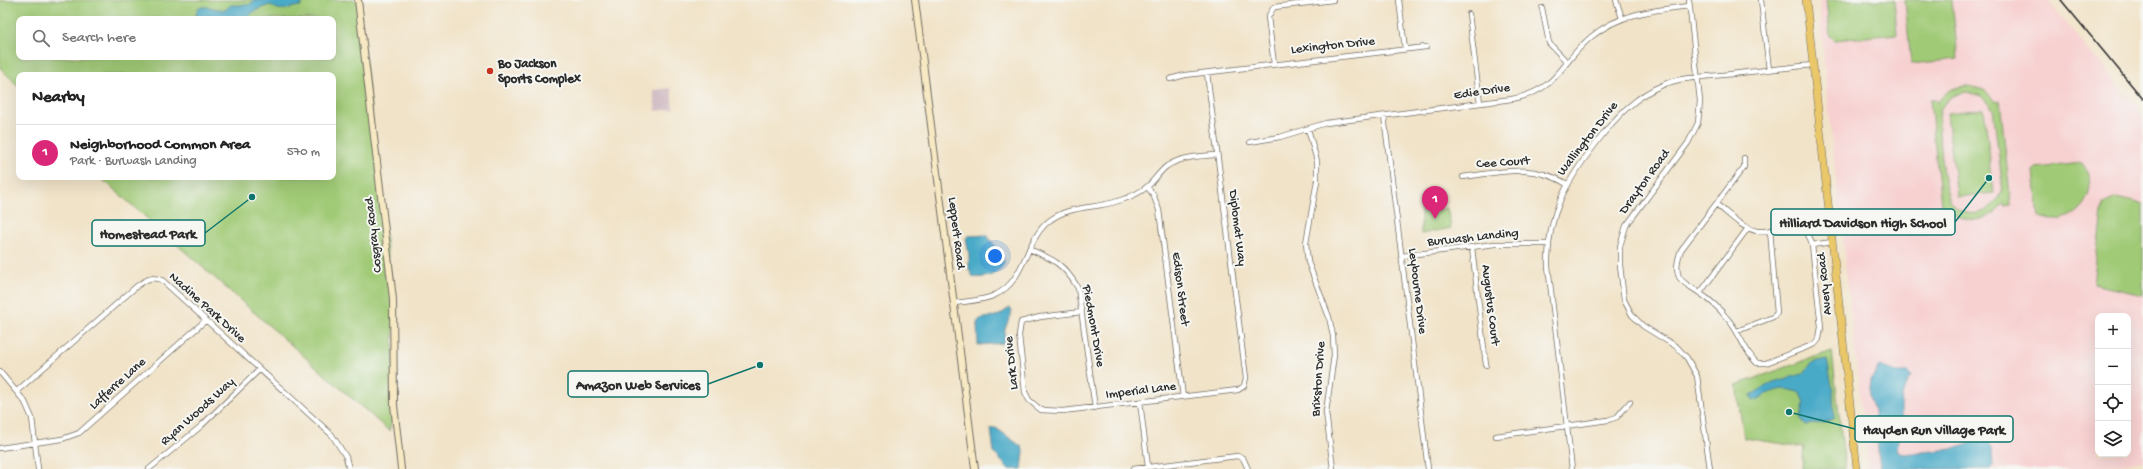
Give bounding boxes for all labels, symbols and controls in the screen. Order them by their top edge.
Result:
search box [16,16,336,60]
icon: search [30,27,52,49]
text: Search here [62,29,136,47]
street label: Lexington Drive [1290,34,1376,58]
place label: Bo Jackson Sports Complex [497,57,581,88]
marker: Bo Jackson Sports Complex [485,66,495,76]
street label: Edie Drive [1453,81,1511,103]
text: Nearby [32,88,85,108]
street label: Wallington Drive [1554,99,1622,179]
text: Neighborhood Common Area [70,136,250,154]
text: 1 [42,145,48,160]
text: 570 m [287,145,320,160]
street label: Drayton Road [1616,146,1674,218]
text: Park · Burwash Landing [70,154,197,169]
street label: Cee Court [1476,154,1532,172]
pin: 1 [1422,186,1448,219]
street label: Diplomat Way [1225,188,1249,268]
street label: Cosgray Road [362,195,386,273]
street label: Leppert Road [944,196,968,271]
callout: Hilliard Davidson High School [1771,209,1955,235]
text: Hilliard Davidson High School [1779,216,1947,233]
callout: Homestead Park [92,220,205,246]
street label: Burwash Landing [1426,226,1519,250]
text: Homestead Park [100,227,198,244]
your location [985,246,1005,266]
street label: Leybourne Drive [1404,247,1430,335]
street label: Edison Street [1168,251,1192,328]
street label: Avery Road [1814,251,1836,316]
street label: Augustus Court [1478,264,1503,348]
street label: Nadine Park Drive [165,270,249,347]
street label: Piedmont Drive [1078,283,1108,369]
map controls [2095,313,2131,457]
button: + [2095,313,2131,349]
street label: Lark Drive [1002,335,1022,391]
street label: Brixston Drive [1309,341,1329,418]
button: − [2095,349,2131,385]
street label: Lafferre Lane [87,355,149,413]
callout: Amazon Web Services [568,371,708,397]
street label: Ryan Woods Way [158,374,239,449]
text: Amazon Web Services [575,378,701,395]
street label: Imperial Lane [1105,379,1177,403]
button: locate [2095,385,2131,421]
callout: Hayden Run Village Park [1855,416,2013,442]
button: layers [2095,421,2131,457]
text: Hayden Run Village Park [1863,423,2007,440]

